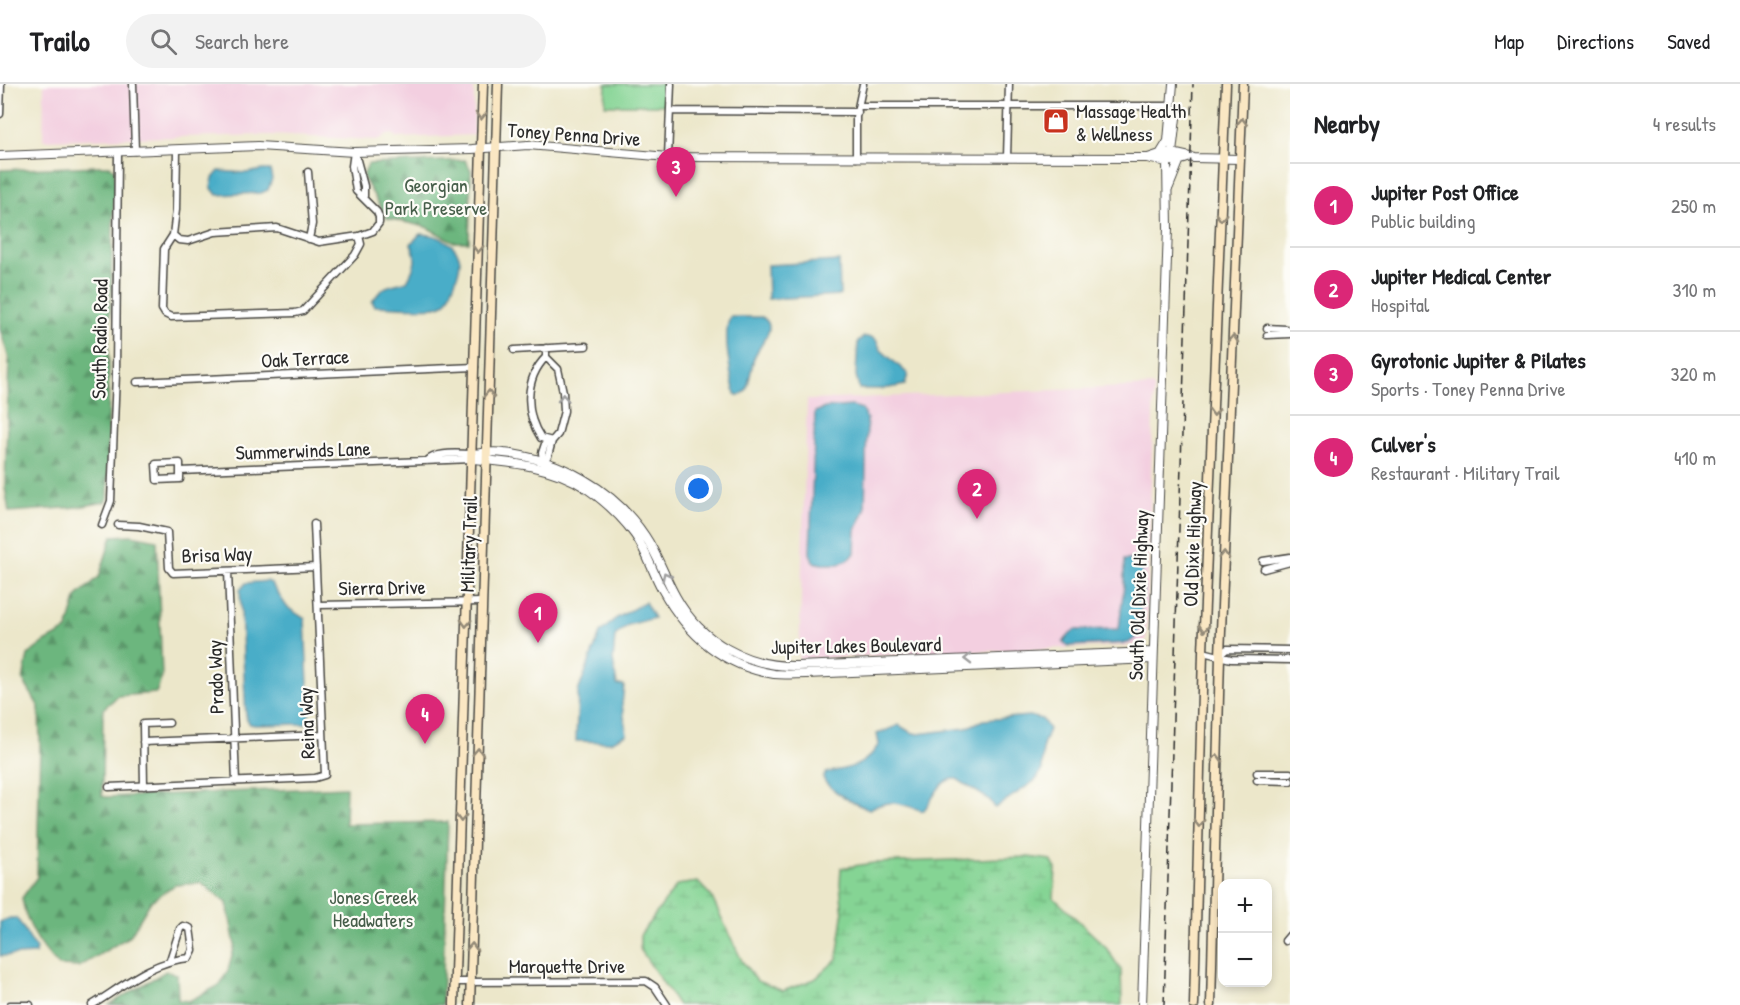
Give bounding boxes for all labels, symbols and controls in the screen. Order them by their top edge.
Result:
search box [126,14,546,68]
text: Trailo [30,22,90,60]
icon: search [147,25,180,58]
text: Search here [195,26,289,56]
text: Map [1494,27,1524,56]
text: Directions [1557,27,1634,56]
text: Saved [1667,27,1710,56]
place label: Massage Health & Wellness [1076,97,1186,147]
shop icon: Massage Health & Wellness [1041,106,1071,136]
text: Nearby [1314,106,1380,141]
text: 4 results [1653,110,1716,137]
one-way arrow [475,112,488,121]
street label: Toney Penna Drive [507,116,641,152]
one-way arrow [1235,117,1248,126]
pin: 3 [656,147,696,197]
park label: Georgian Park Preserve [385,171,487,221]
text: Jupiter Post Office [1371,177,1519,207]
text: 1 [1330,192,1337,219]
text: 250 m [1671,192,1716,219]
text: Public building [1371,207,1475,234]
one-way arrow [1215,213,1228,222]
one-way arrow [471,245,484,254]
text: Jupiter Medical Center [1371,261,1551,291]
text: 2 [1329,276,1338,303]
text: 310 m [1673,276,1716,303]
street label: South Radio Road [84,279,114,399]
text: Hospital [1371,291,1429,318]
one-way arrow [1226,335,1239,344]
street label: Oak Terrace [260,342,350,374]
text: Gyrotonic Jupiter & Pilates [1371,345,1586,375]
text: 3 [1329,360,1338,387]
text: 320 m [1671,360,1716,387]
text: Sports · Toney Penna Drive [1371,375,1566,402]
one-way arrow [482,390,495,399]
one-way arrow [557,393,570,402]
one-way arrow [1207,408,1220,417]
text: Culver's [1371,429,1436,459]
street label: Summerwinds Lane [235,434,371,466]
text: 4 [1330,444,1337,471]
text: 410 m [1674,444,1716,471]
text: Restaurant · Military Trail [1371,459,1559,486]
pin: 2 [958,470,996,519]
your location [684,474,713,503]
street label: Old Dixie Highway [1176,481,1208,607]
street label: Military Trail [453,495,483,593]
street label: South Old Dixie Highway [1122,509,1154,681]
street label: Brisa Way [181,539,253,569]
one-way arrow [1218,551,1230,560]
one-way arrow [661,571,673,582]
street label: Sierra Drive [338,573,426,601]
pin: 1 [518,594,558,643]
one-way arrow [460,618,473,627]
one-way arrow [1198,624,1211,633]
street label: Jupiter Lakes Boulevard [771,630,942,660]
street label: Prado Way [200,639,230,715]
one-way arrow [964,653,973,665]
street label: Reina Way [291,687,321,759]
pin: 4 [406,694,444,744]
one-way arrow [471,747,484,756]
one-way arrow [1211,753,1223,762]
one-way arrow [454,813,467,822]
one-way arrow [1193,819,1205,828]
map controls [1218,879,1272,987]
button: + [1218,879,1272,933]
park label: Jones Creek Headwaters [329,883,417,933]
button: − [1218,933,1272,987]
one-way arrow [465,942,478,951]
street label: Marquette Drive [509,952,625,979]

